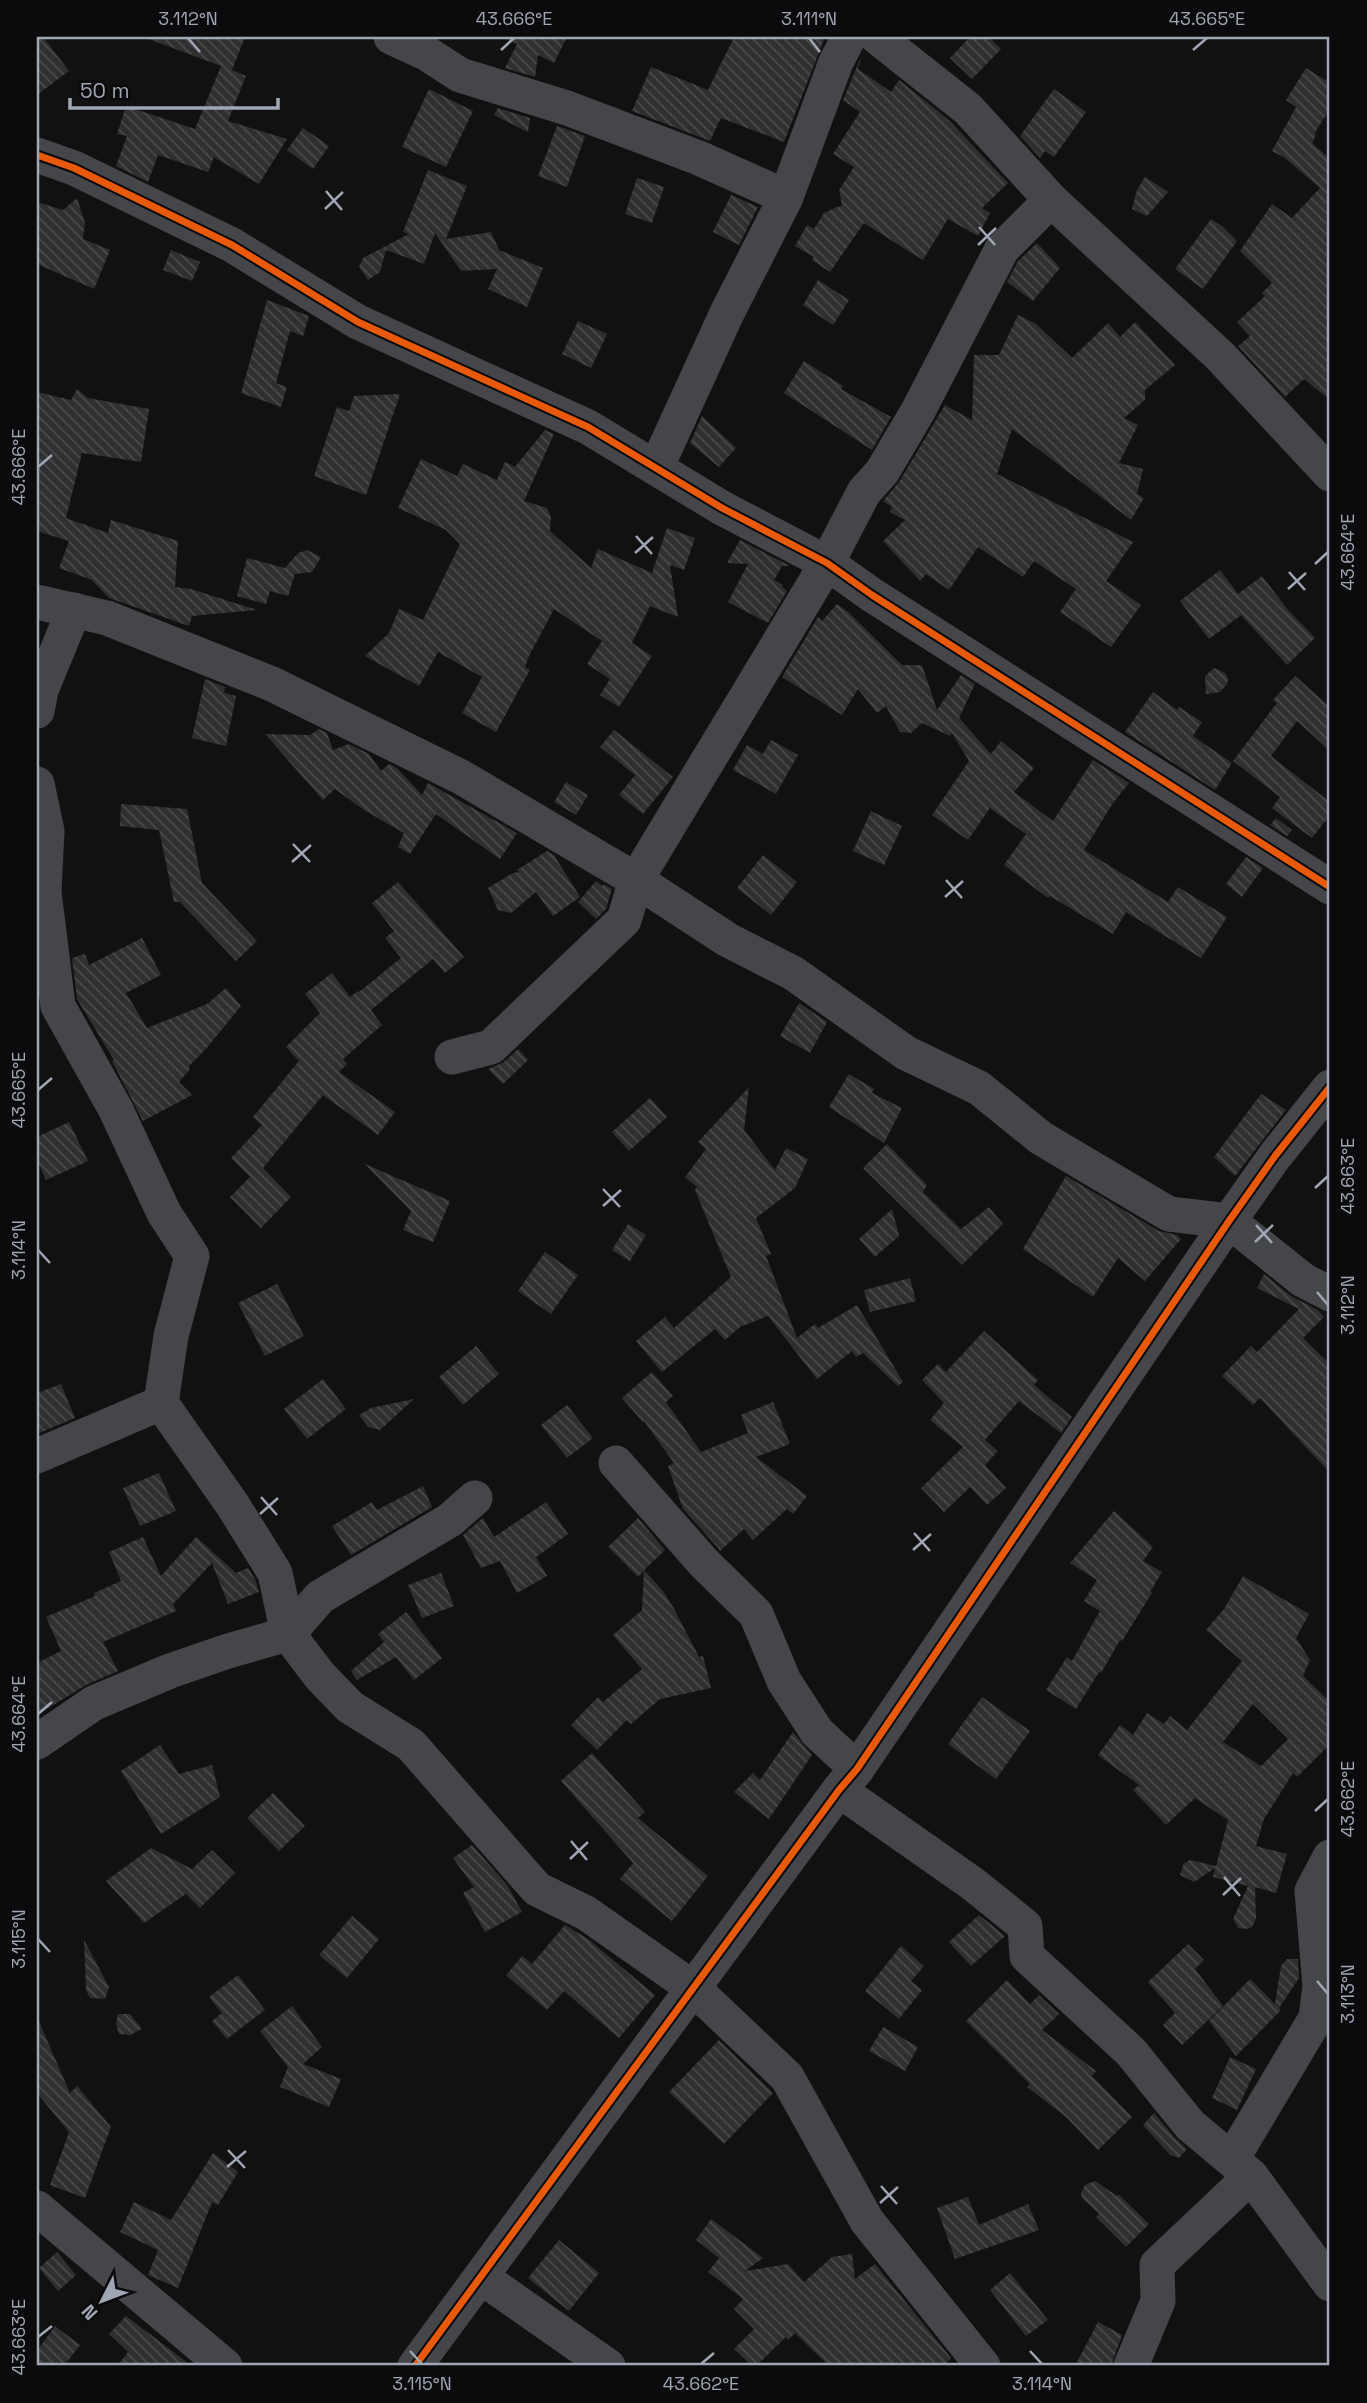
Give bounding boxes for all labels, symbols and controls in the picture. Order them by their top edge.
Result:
text: 3.112°N [158,7,218,30]
text: 43.666°E [476,7,552,30]
text: 3.111°N [781,7,837,30]
text: 43.665°E [1169,7,1245,30]
scale bar [70,66,278,110]
text: 50 m [80,77,130,104]
text: 43.666°E [7,429,30,505]
text: 43.664°E [1336,514,1359,590]
text: 43.665°E [7,1052,30,1128]
text: 43.663°E [1336,1138,1359,1214]
text: 3.114°N [7,1220,30,1280]
text: 3.112°N [1336,1275,1359,1335]
text: 43.664°E [7,1676,30,1752]
text: 43.662°E [1336,1761,1359,1837]
text: 3.115°N [7,1909,30,1969]
text: 3.113°N [1336,1964,1359,2024]
north arrow [66,2266,136,2336]
text: 43.663°E [7,2299,30,2375]
text: N [76,2299,103,2325]
text: 3.115°N [392,2372,452,2395]
text: 43.662°E [663,2372,739,2395]
text: 3.114°N [1012,2372,1072,2395]

